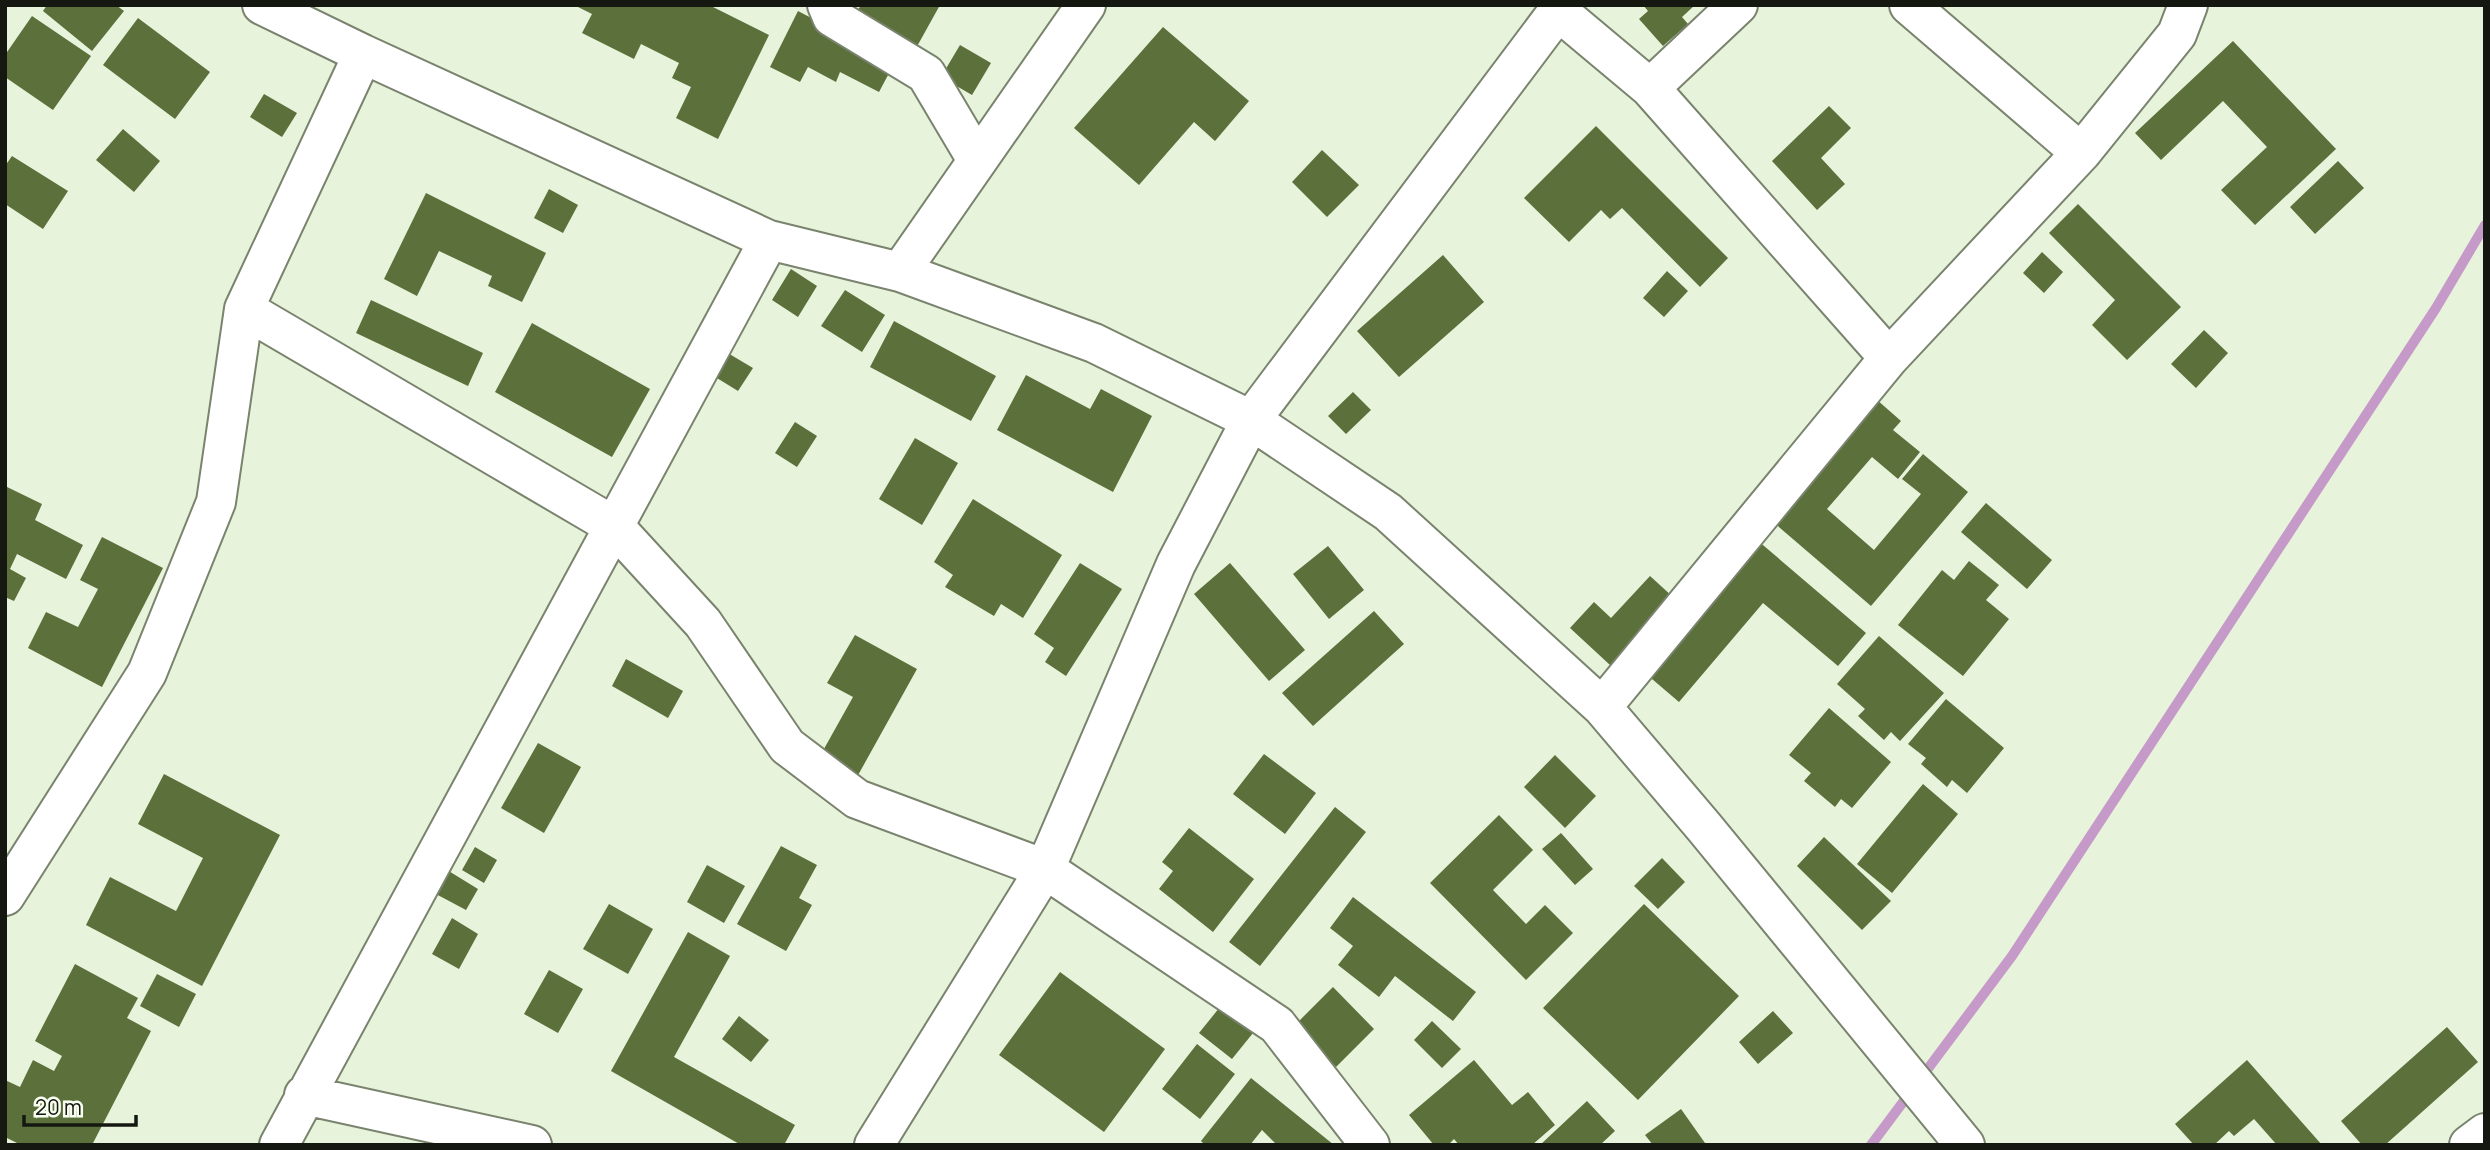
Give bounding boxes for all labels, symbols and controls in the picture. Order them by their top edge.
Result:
scale bar [24,1084,136,1128]
text: 20 m [35,1093,82,1121]

